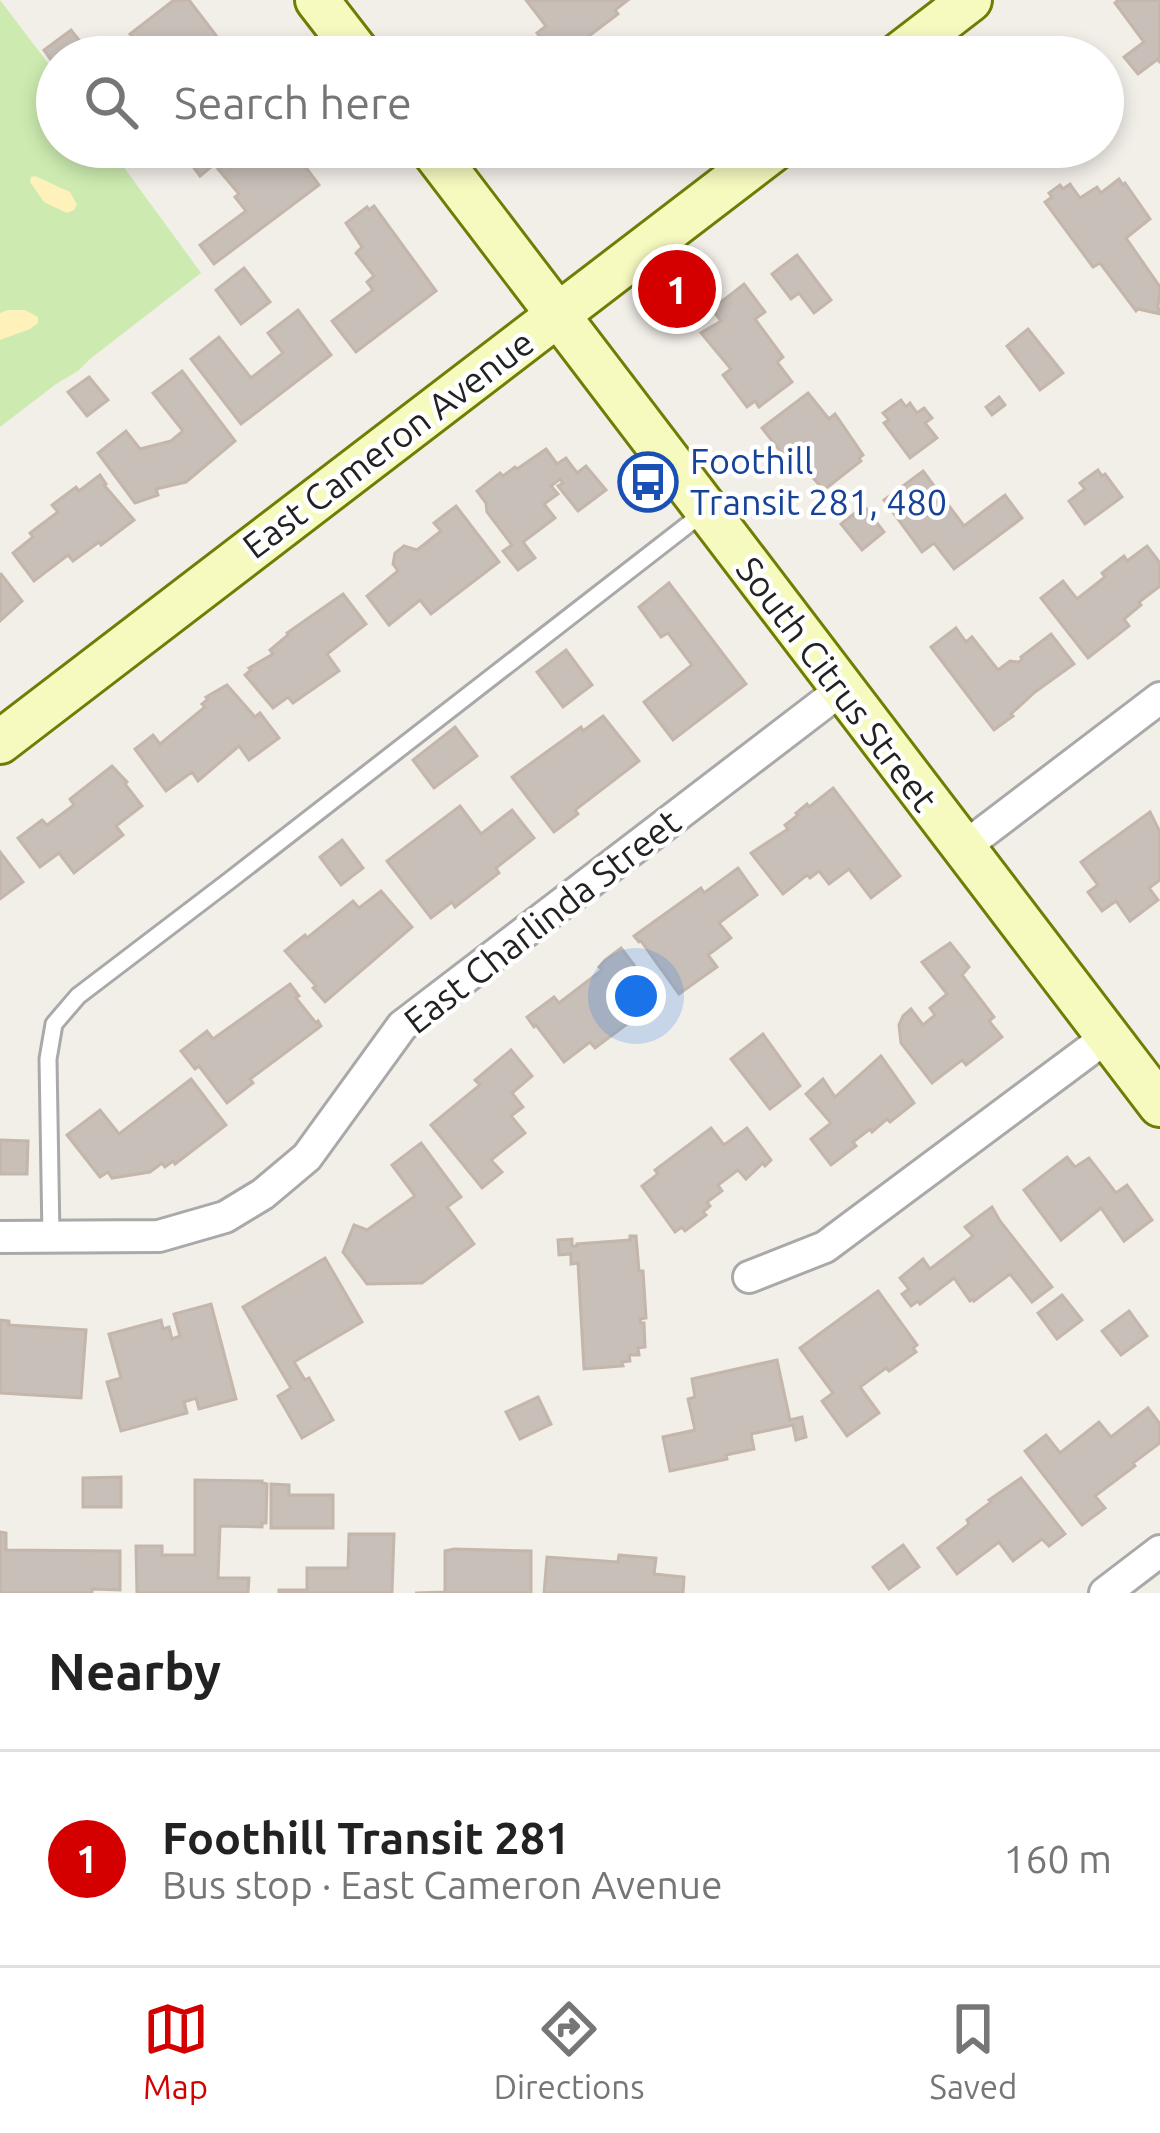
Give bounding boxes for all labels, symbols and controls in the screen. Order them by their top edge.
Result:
search box [36,36,1124,168]
icon: search [78,69,144,135]
text: Search here [174,77,412,128]
pin: 1 [638,244,716,334]
street label: East Cameron Avenue [234,321,541,566]
place label: Foothill Transit 281, 480 [690,440,947,522]
bus stop icon: Foothill Transit 281, 480 [617,451,679,513]
street label: South Citrus Street [729,549,946,819]
street label: East Charlinda Street [396,800,688,1041]
your location [606,966,666,1026]
text: Nearby [48,1642,221,1700]
text: Foothill Transit 281 [162,1812,570,1863]
text: 1 [76,1837,98,1880]
text: 160 m [1003,1837,1112,1880]
text: Bus stop · East Cameron Avenue [162,1863,723,1906]
tab: Map [143,1996,209,2105]
tab: Directions [494,1996,644,2105]
tab: Saved [930,1996,1017,2105]

